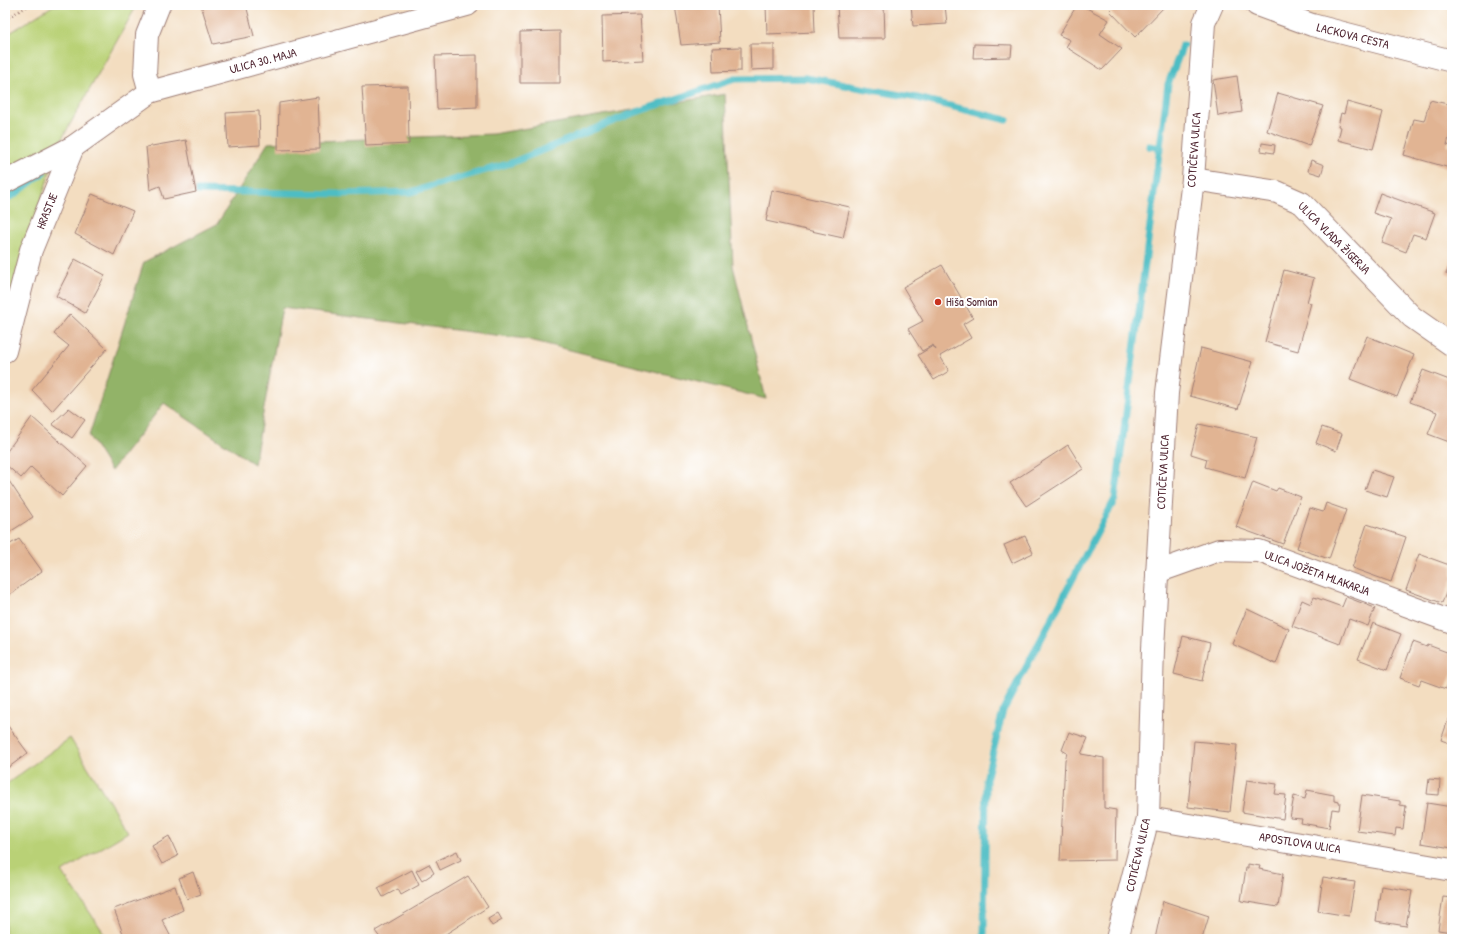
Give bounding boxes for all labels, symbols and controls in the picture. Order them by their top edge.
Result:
street label: LACKOVA CESTA [1315,18,1391,53]
street label: ULICA 30. MAJA [228,43,298,78]
street label: COTIČEVA ULICA [1182,112,1205,188]
street label: HRASTJE [32,189,62,232]
street label: ULICA VLADA ŽIGERJA [1294,198,1374,278]
place label: Hiša Somian [946,293,998,310]
marker: Hiša Somian [933,297,943,307]
street label: COTIČEVA ULICA [1152,434,1173,510]
street label: ULICA JOŽETA MLAKARJA [1262,546,1372,600]
street label: COTIČEVA ULICA [1121,816,1154,893]
street label: APOSTLOVA ULICA [1258,828,1342,857]

